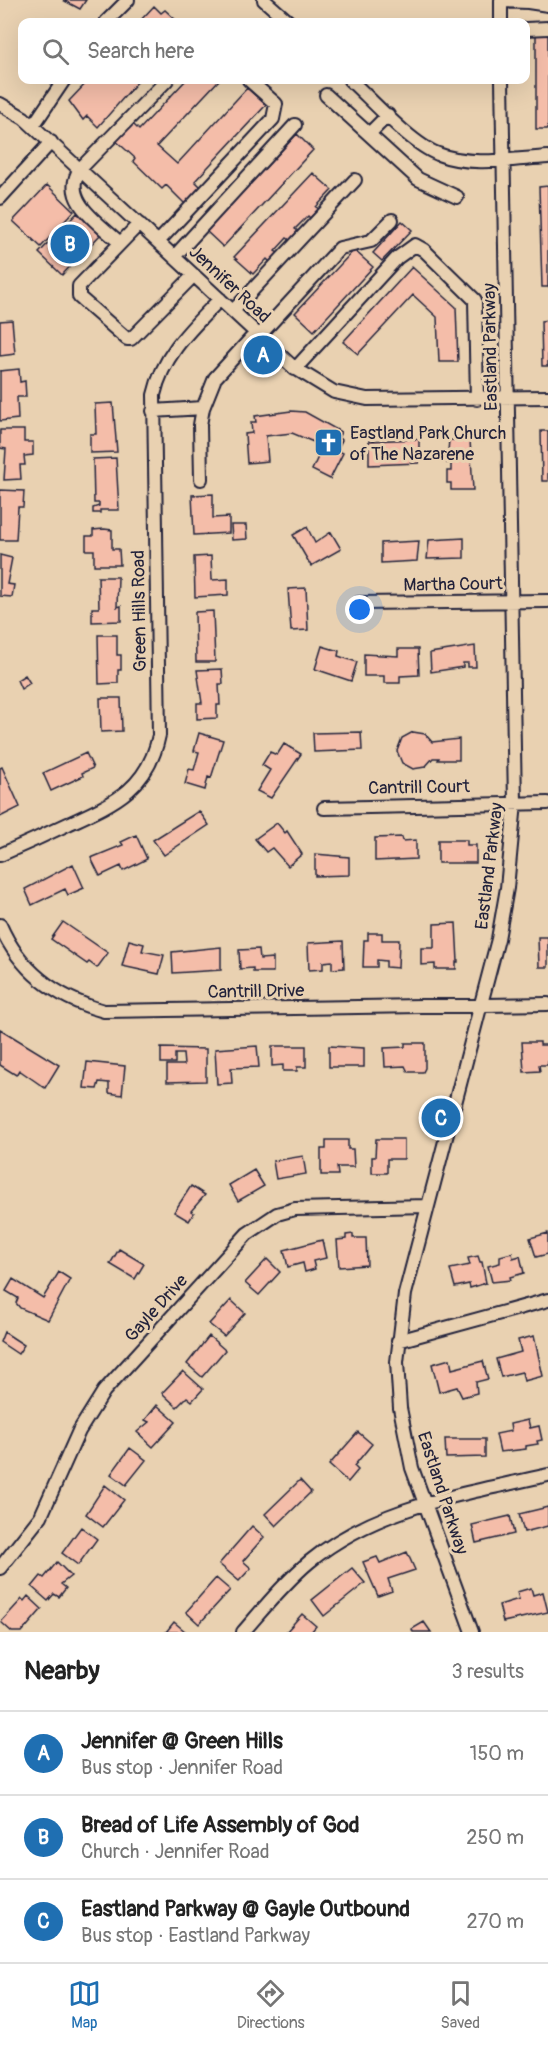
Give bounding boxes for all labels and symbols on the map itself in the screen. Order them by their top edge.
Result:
pin: B [50,222,90,266]
street label: Jennifer Road [184,241,275,328]
street label: Eastland Parkway [478,283,503,411]
pin: A [244,332,282,378]
place label: Eastland Park Church of The Nazarene [350,422,506,466]
church icon: Eastland Park Church of The Nazarene [313,427,345,459]
street label: Green Hills Road [127,550,152,672]
street label: Martha Court [403,572,504,597]
your location [345,595,374,624]
street label: Cantrill Court [368,775,471,800]
street label: Eastland Parkway [470,801,509,931]
street label: Cantrill Drive [207,979,305,1004]
pin: C [422,1096,460,1140]
street label: Gayle Drive [120,1270,193,1347]
street label: Eastland Parkway [412,1429,473,1558]

